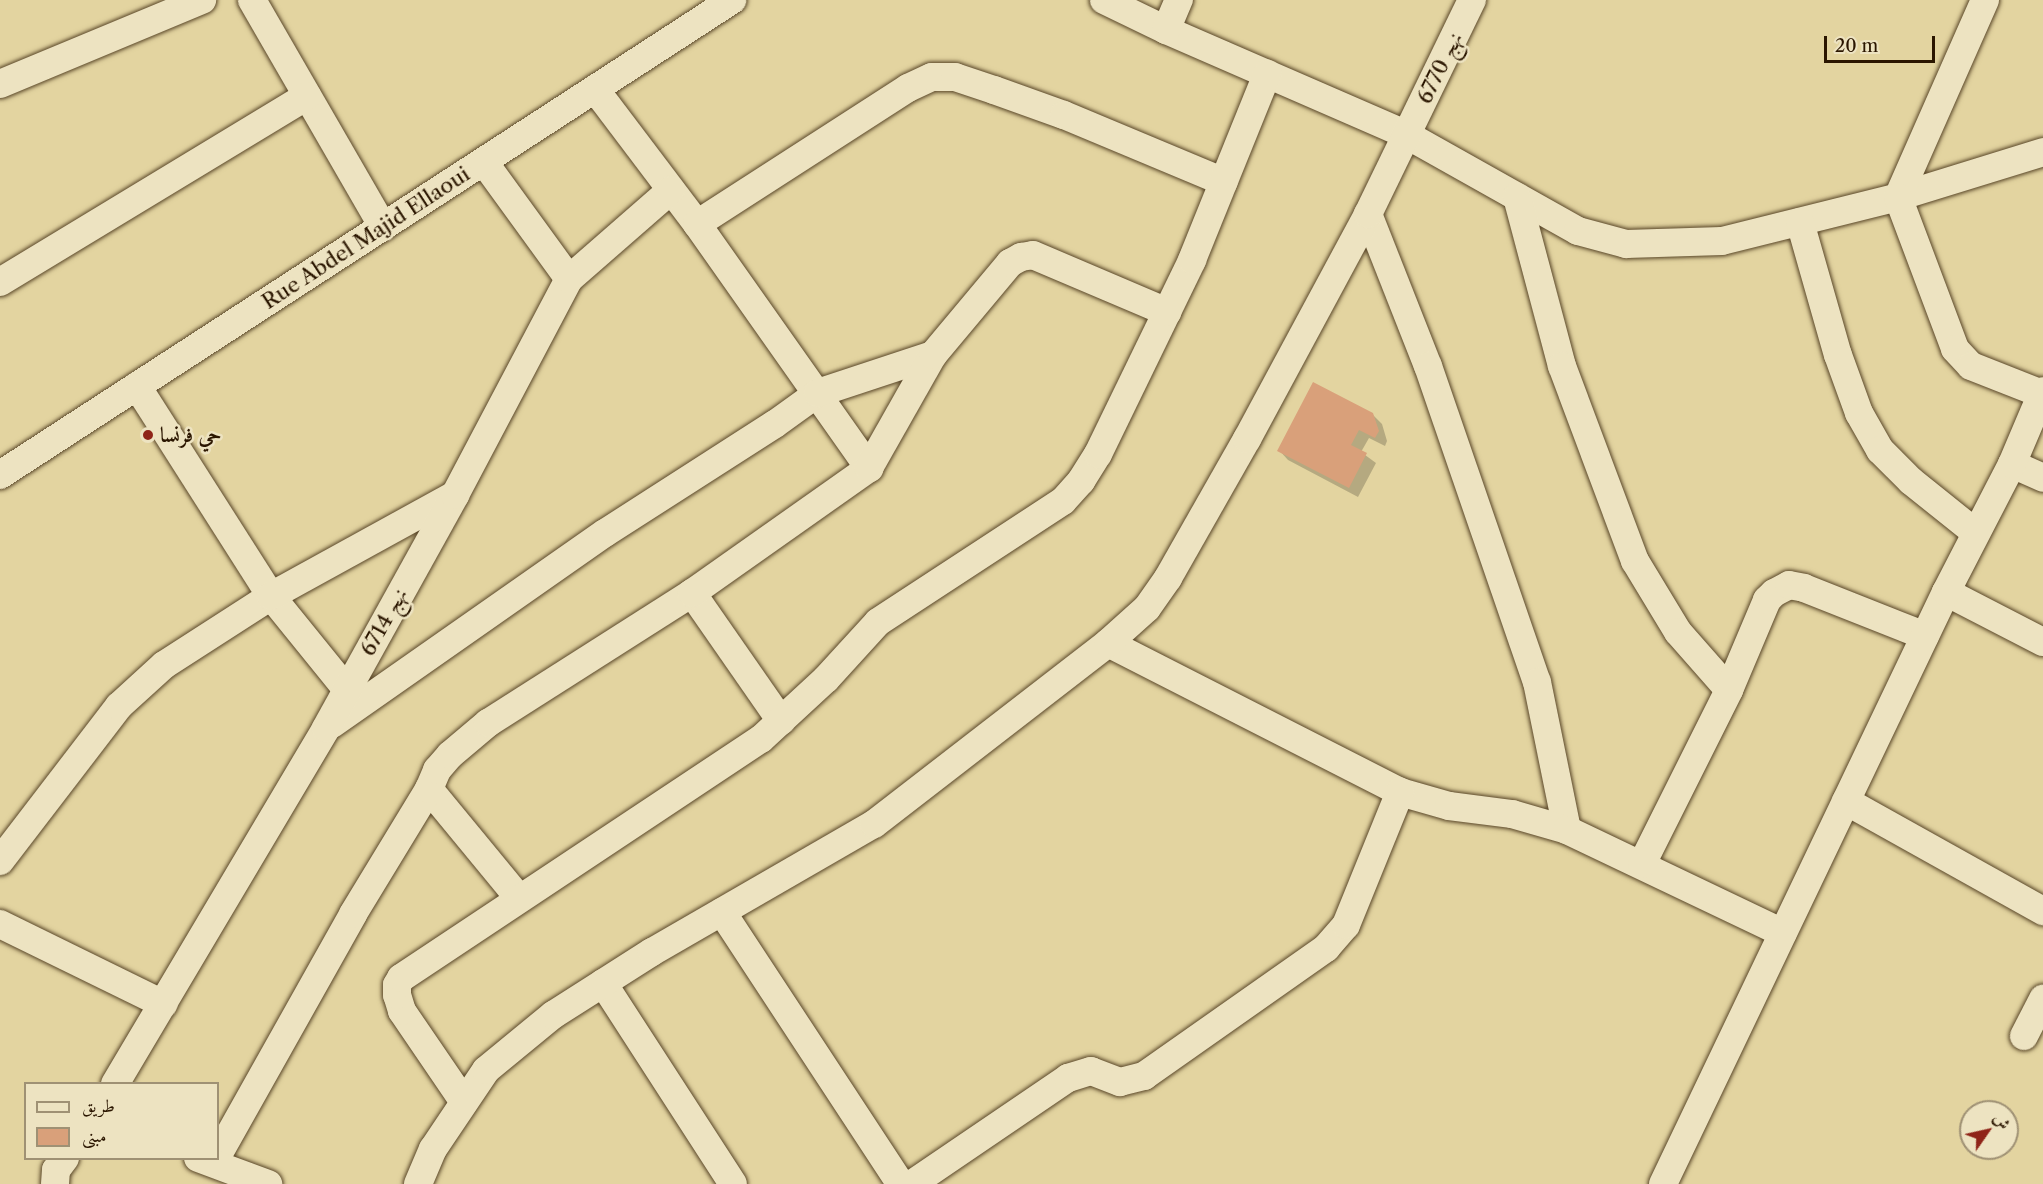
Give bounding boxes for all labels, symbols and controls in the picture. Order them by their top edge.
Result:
scale bar [1827,24,1938,62]
street label: نهج 6770 [1412,28,1468,108]
text: 20 m [1835,35,1878,57]
street label: Rue Abdel Majid Ellaoui [257,161,475,315]
place label: حي فرنسا [160,422,221,448]
marker: حي فرنسا [141,428,155,442]
street label: نهج 6714 [355,584,413,660]
legend [24,1082,219,1160]
text: طريق [82,1095,115,1117]
north arrow [1959,1100,2019,1160]
text: ش [1990,1109,2015,1133]
text: مبنى [82,1125,107,1147]

